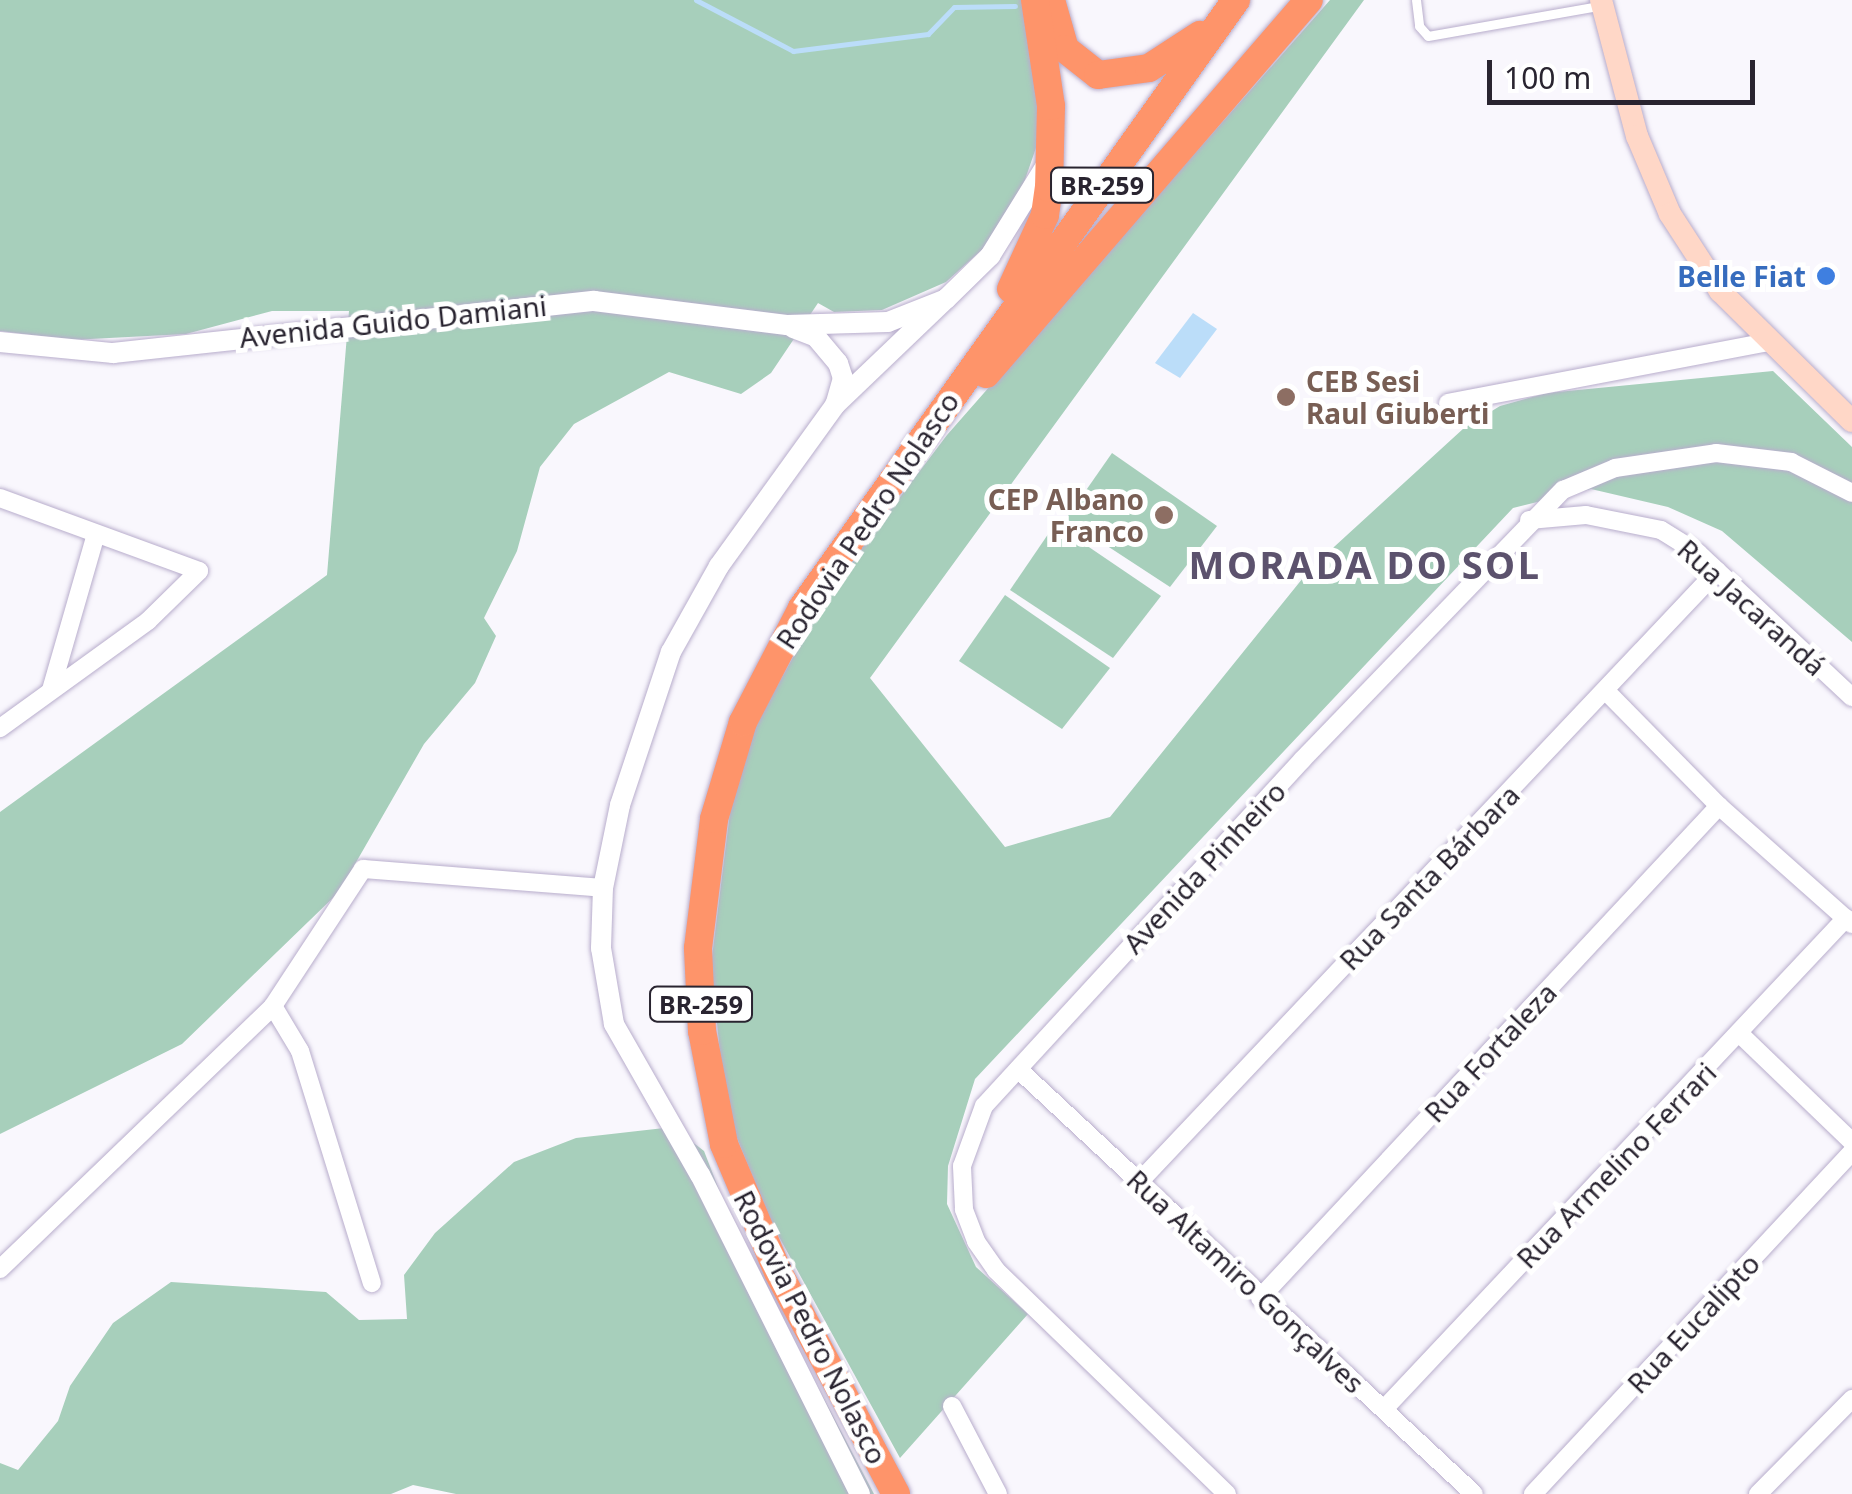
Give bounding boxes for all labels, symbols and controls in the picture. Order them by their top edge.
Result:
scale bar [1492,40,1760,102]
text: 100 m [1504,57,1591,98]
road number: BR-259 [1050,165,1154,205]
place label: Belle Fiat [1677,259,1806,293]
marker: Belle Fiat [1815,265,1837,287]
street label: Avenida Guido Damiani [238,288,548,354]
place label: CEB Sesi Raul Giuberti [1306,364,1489,430]
street label: Rodovia Pedro Nolasco [768,385,966,655]
marker: CEB Sesi Raul Giuberti [1275,386,1297,408]
place label: CEP Albano Franco [988,482,1144,548]
marker: CEP Albano Franco [1153,504,1175,526]
street label: Rua Jacarandá [1671,532,1833,682]
district label: MORADA DO SOL [1189,542,1541,588]
street label: Avenida Pinheiro [1116,774,1292,960]
street label: Rua Santa Bárbara [1332,777,1526,977]
street label: Rua Fortaleza [1417,975,1563,1129]
road number: BR-259 [648,984,754,1024]
street label: Rua Armelino Ferrari [1509,1055,1723,1275]
street label: Rua Altamiro Gonçalves [1121,1162,1371,1400]
street label: Rodovia Pedro Nolasco [727,1185,895,1469]
street label: Rua Eucalipto [1620,1246,1766,1400]

